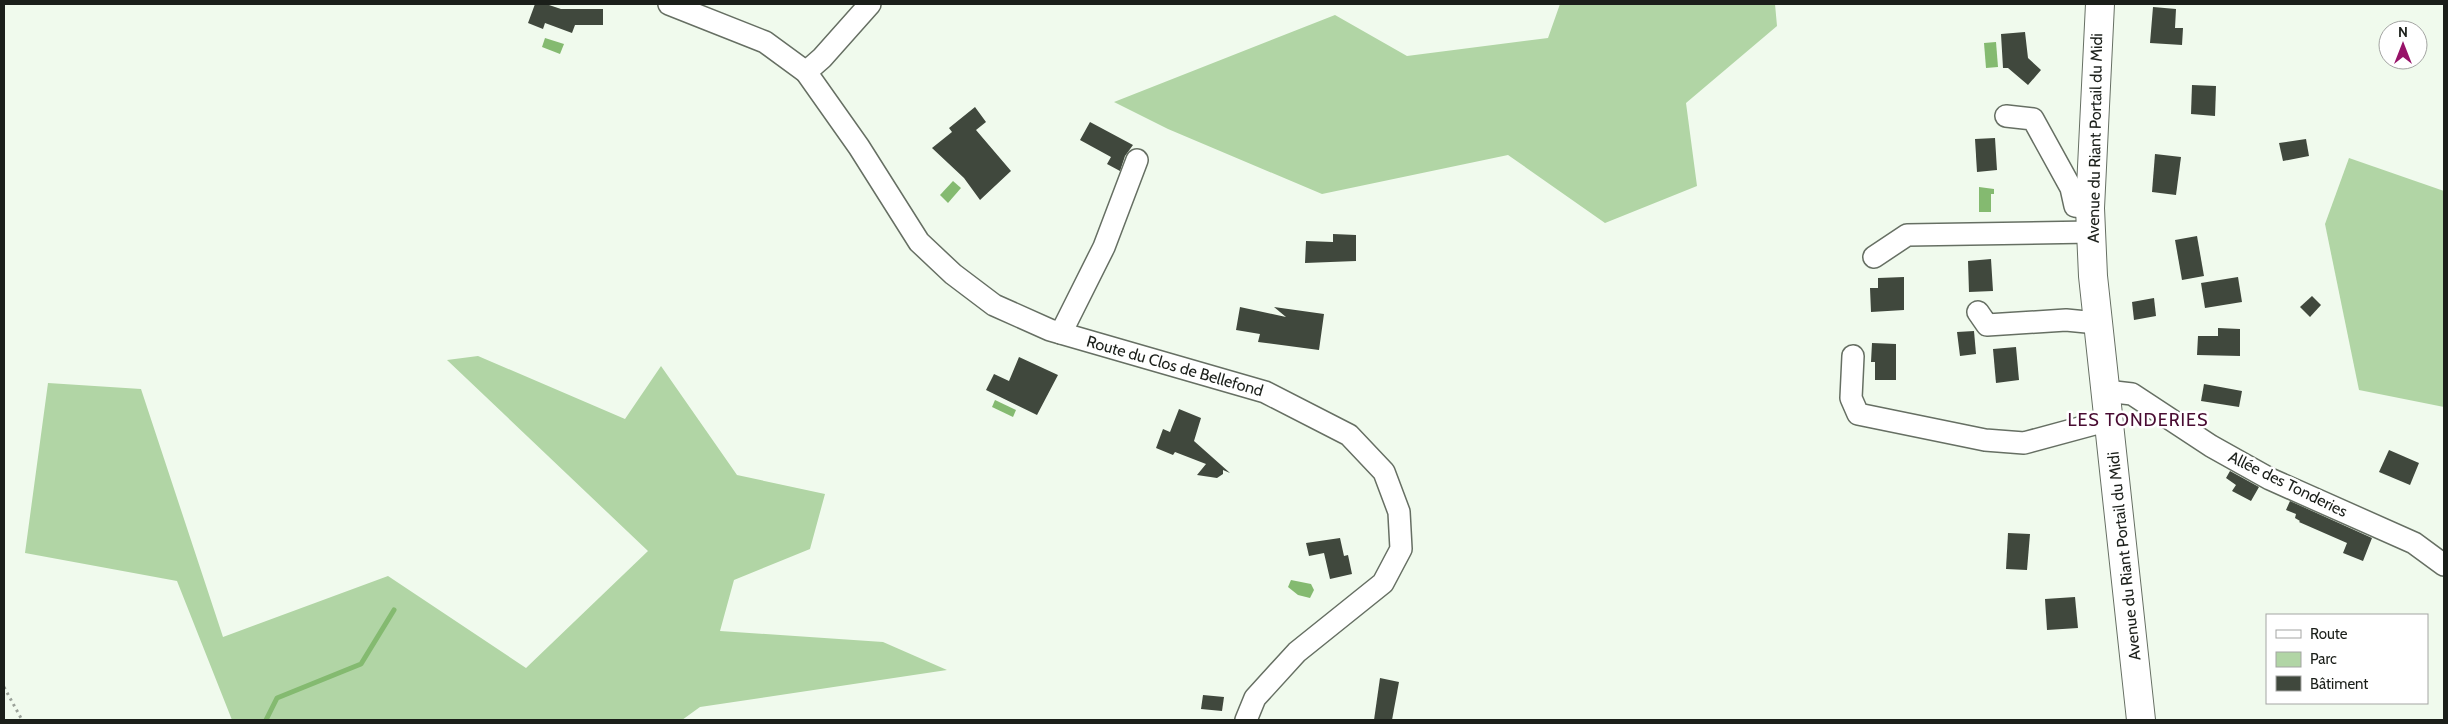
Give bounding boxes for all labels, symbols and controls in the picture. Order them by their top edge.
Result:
north arrow [2378,20,2428,70]
text: N [2398,23,2408,41]
street label: Avenue du Riant Portail du Midi [2084,33,2106,243]
street label: Route du Clos de Bellefond [1084,332,1266,400]
district label: LES TONDERIES [2067,409,2209,431]
street label: Allée des Tonderies [2225,447,2351,521]
street label: Avenue du Riant Portail du Midi [2104,451,2144,661]
legend [2266,614,2428,704]
text: Route [2310,625,2348,643]
text: Parc [2310,650,2337,668]
text: Bâtiment [2310,675,2368,693]

